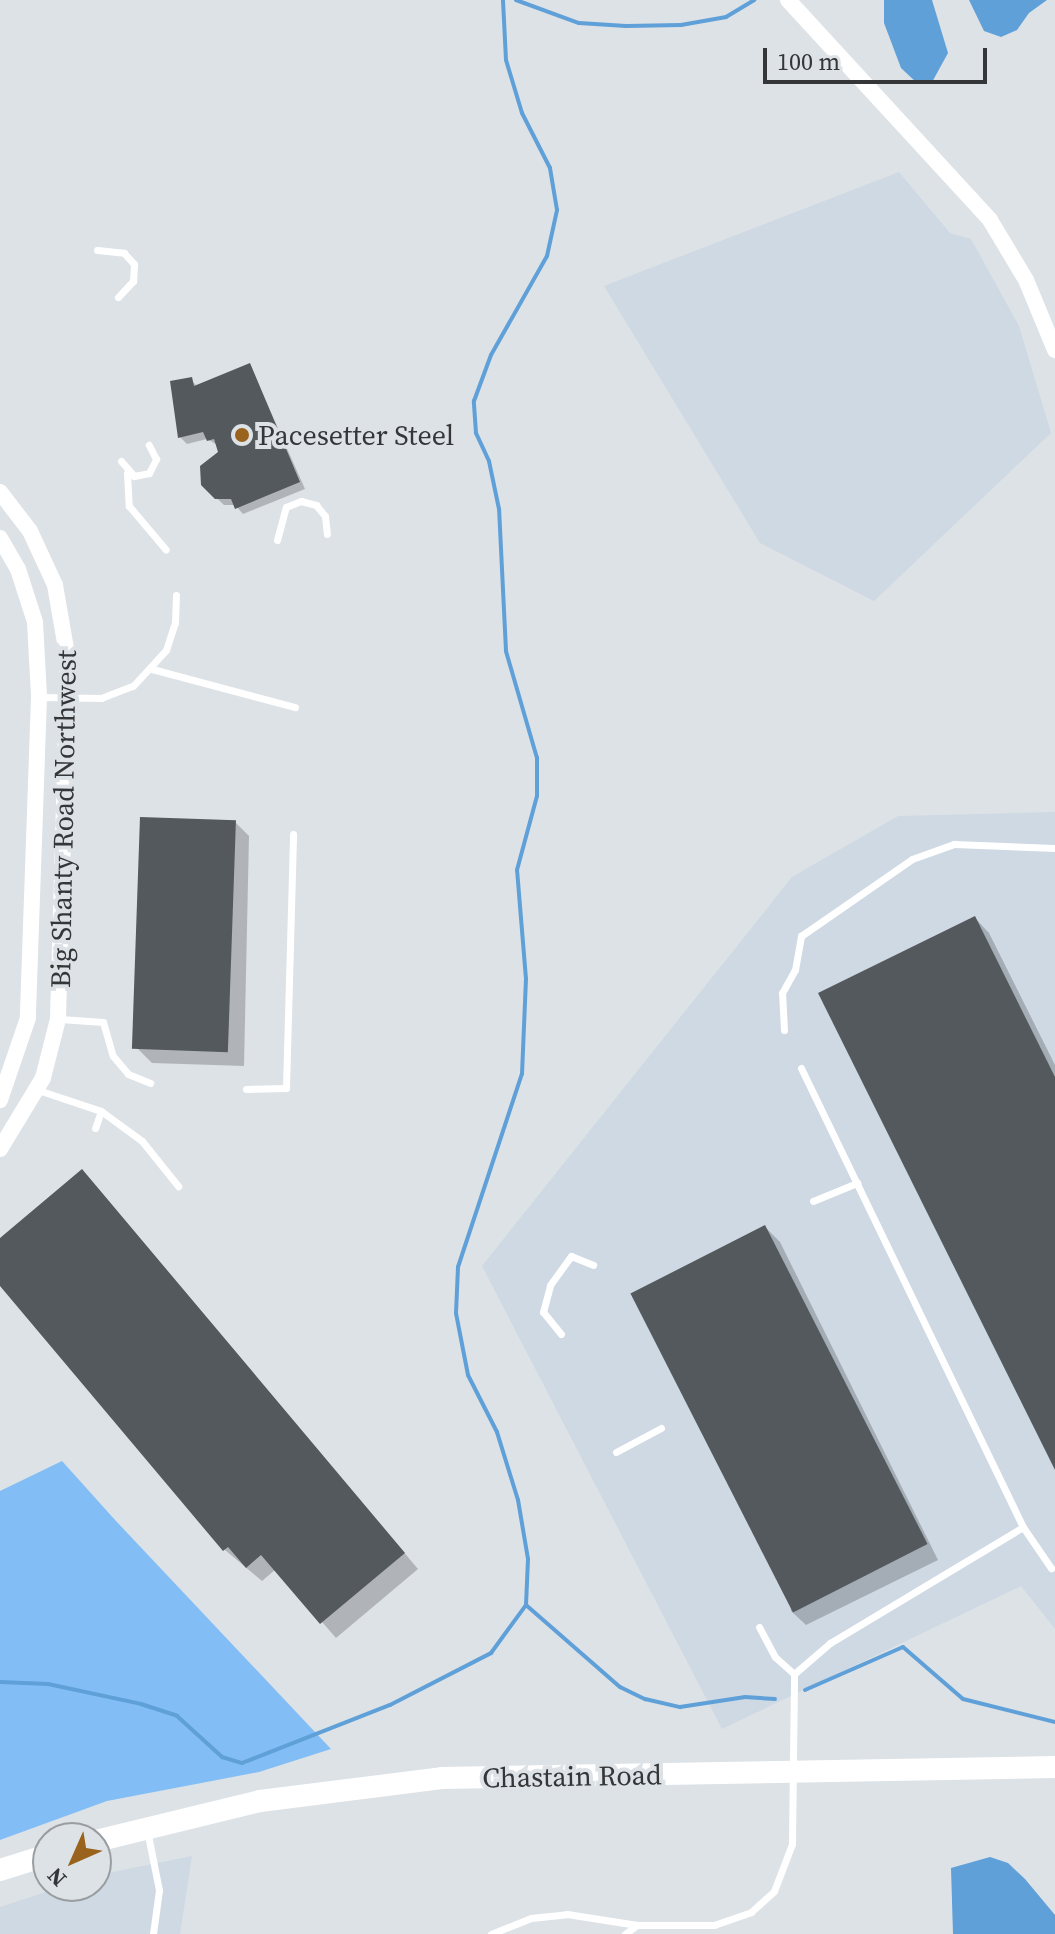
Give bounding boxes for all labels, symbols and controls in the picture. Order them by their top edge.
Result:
scale bar [767,32,991,82]
text: 100 m [777,45,840,78]
place label: Pacesetter Steel [258,418,454,452]
marker: Pacesetter Steel [233,426,251,444]
street label: Big Shanty Road Northwest [43,650,83,988]
street label: Chastain Road [482,1758,662,1794]
north arrow [32,1822,112,1902]
text: N [40,1861,73,1894]

